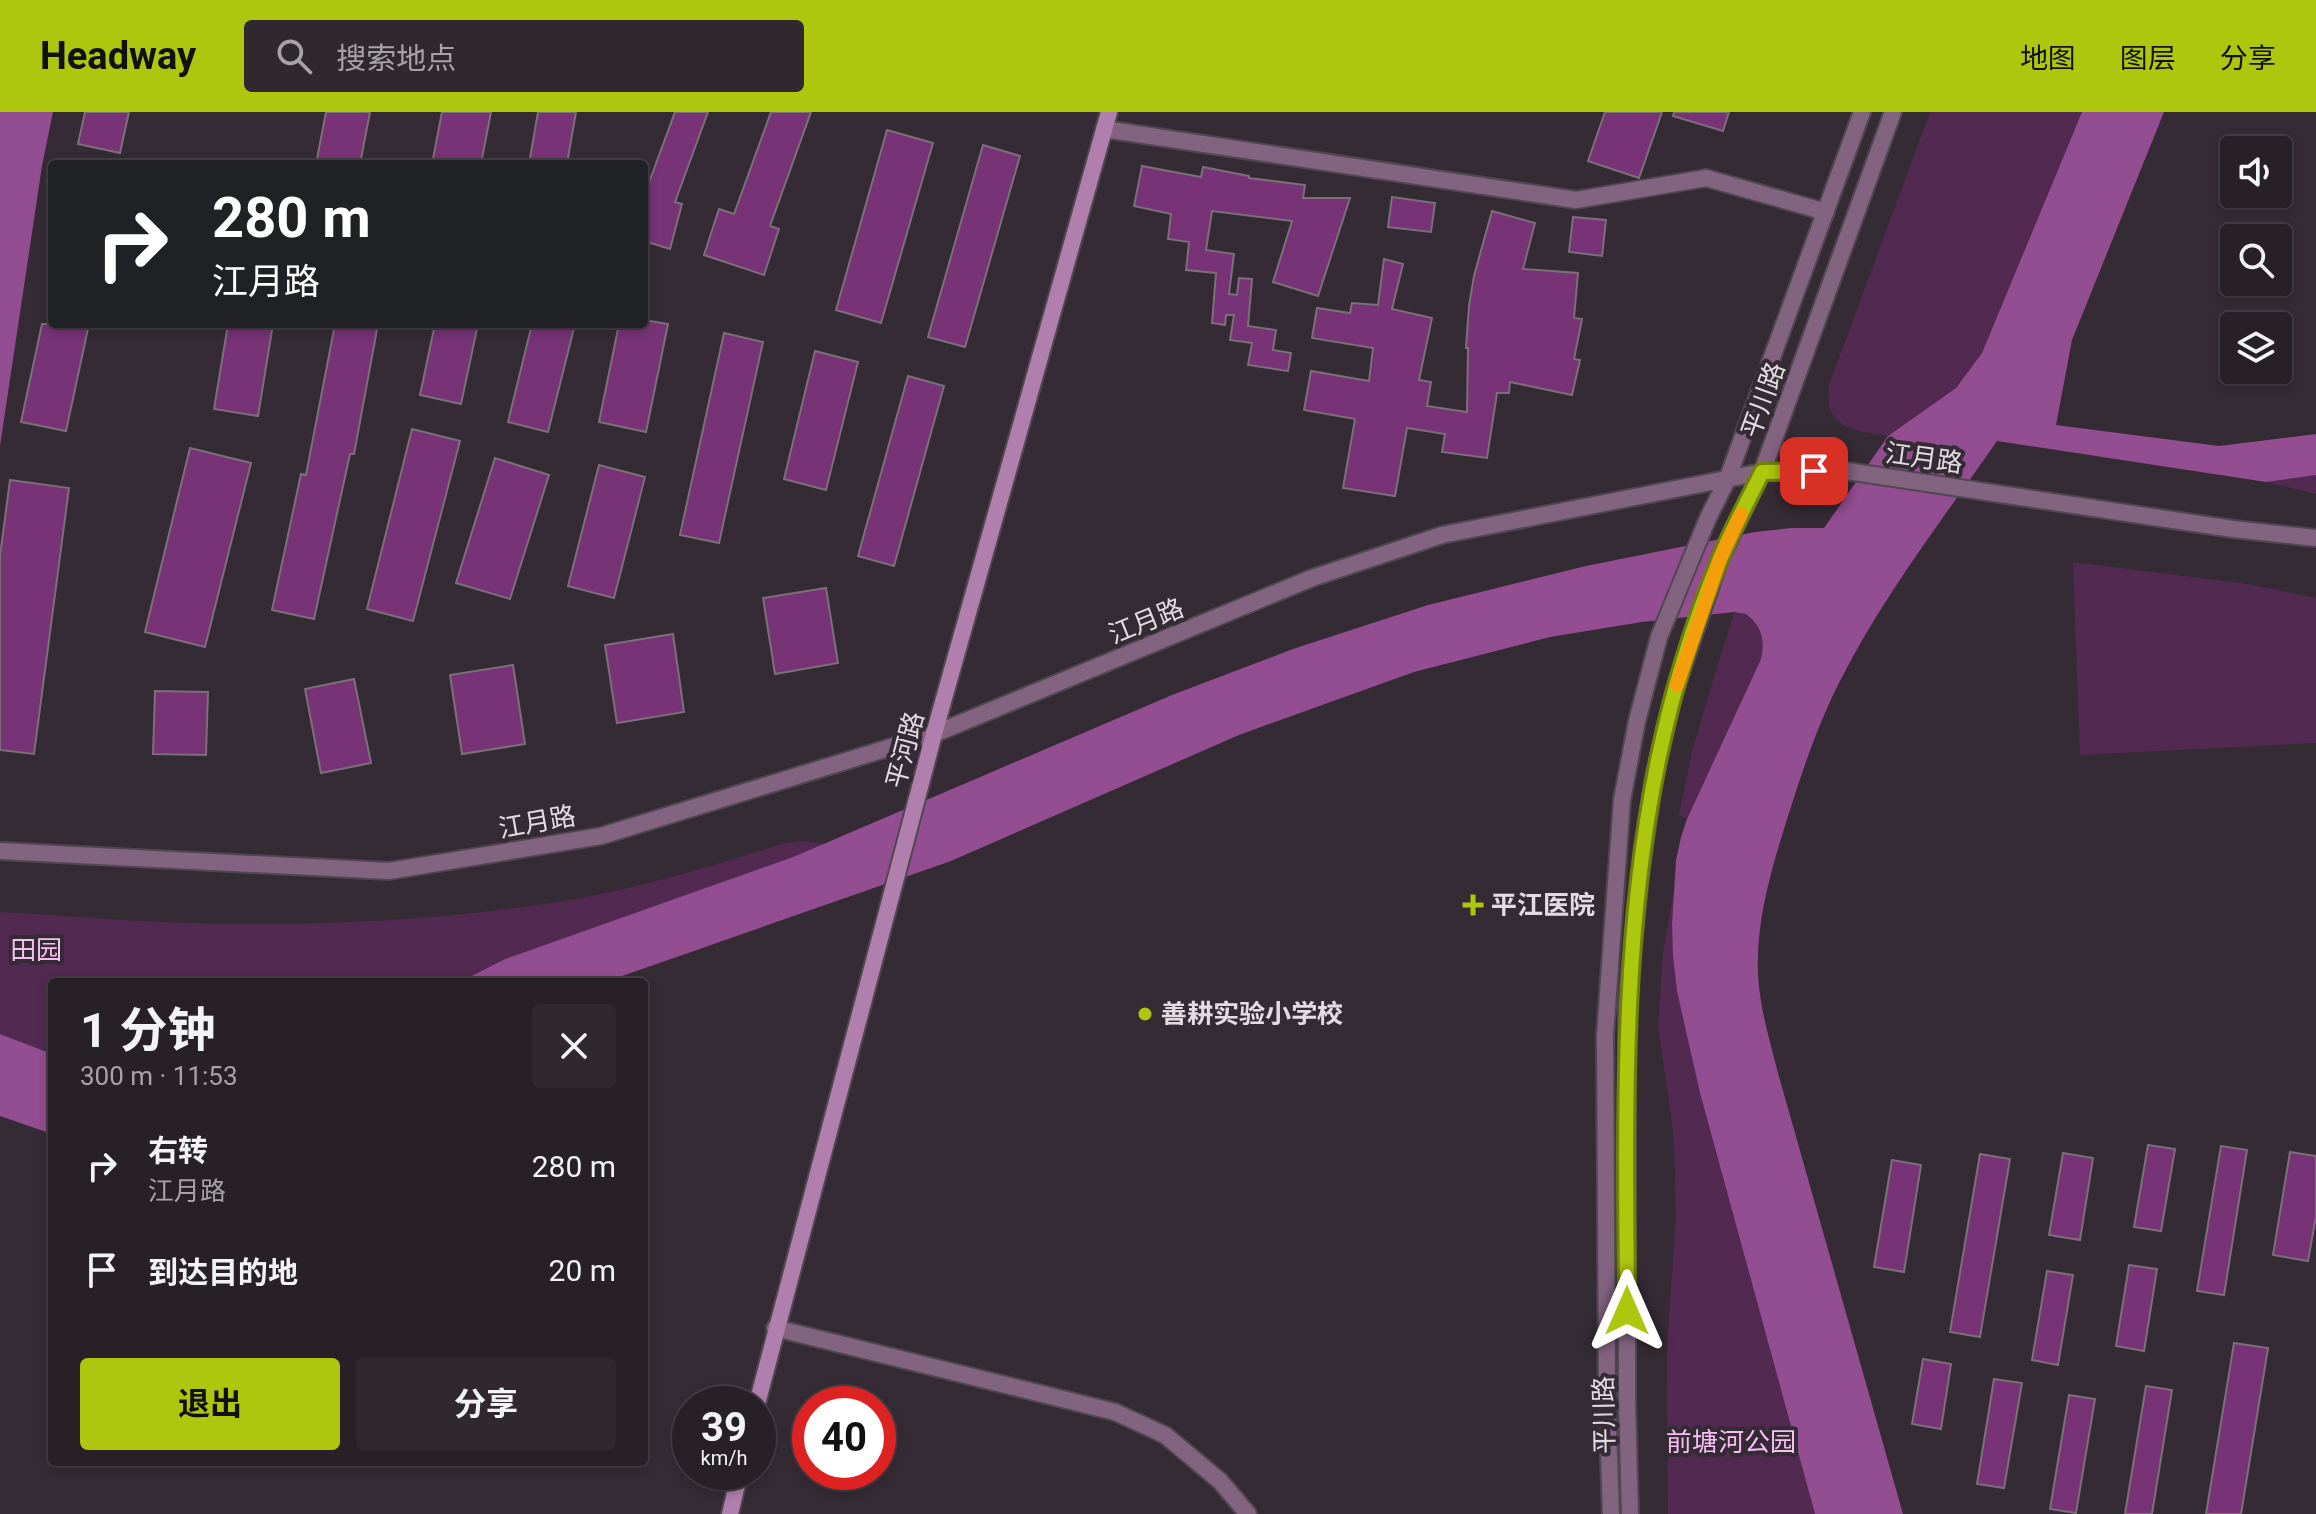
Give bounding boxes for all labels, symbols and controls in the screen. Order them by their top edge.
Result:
search box [244,20,804,92]
text: Headway [40,34,196,78]
icon: search [272,34,316,78]
text: 搜索地点 [336,41,456,76]
text: 地图 [2020,42,2076,75]
text: 图层 [2120,42,2176,75]
text: 分享 [2220,42,2276,75]
map controls [2220,136,2292,384]
button: sound [2220,136,2292,208]
text: 280 m [212,185,371,251]
icon: right [80,192,184,296]
button: search [2220,224,2292,296]
text: 江月路 [212,261,320,303]
button: layers [2220,312,2292,384]
street label: 平川路 [1736,358,1790,442]
pin [1780,437,1848,505]
street label: 江月路 [1883,438,1965,478]
icon: arrive [1792,449,1836,493]
street label: 江月路 [1104,592,1188,650]
street label: 平河路 [880,708,930,792]
street label: 江月路 [496,800,578,844]
place label: 平江医院 [1491,890,1595,920]
marker: 平江医院 [1462,894,1484,916]
park label: 田园 [10,935,62,965]
place label: 善耕实验小学校 [1161,999,1343,1029]
text: 1 分钟 [80,1002,215,1059]
button: close [532,1004,616,1088]
marker: 善耕实验小学校 [1136,1005,1154,1023]
text: 300 m · 11:53 [80,1061,238,1091]
text: 右转 [148,1133,208,1168]
icon: right [80,1144,124,1188]
text: 280 m [532,1149,616,1184]
text: 江月路 [148,1176,226,1206]
icon: arrive [80,1248,124,1292]
text: 20 m [549,1253,616,1288]
text: 到达目的地 [148,1255,298,1290]
position arrow [1585,1269,1669,1353]
button: 退出 [80,1358,340,1450]
button: 分享 [356,1358,616,1450]
street label: 平川路 [1588,1376,1620,1454]
speed limit sign: 40 [792,1386,896,1490]
text: 39 [701,1404,747,1451]
park label: 前塘河公园 [1666,1427,1796,1457]
text: km/h [701,1446,747,1470]

